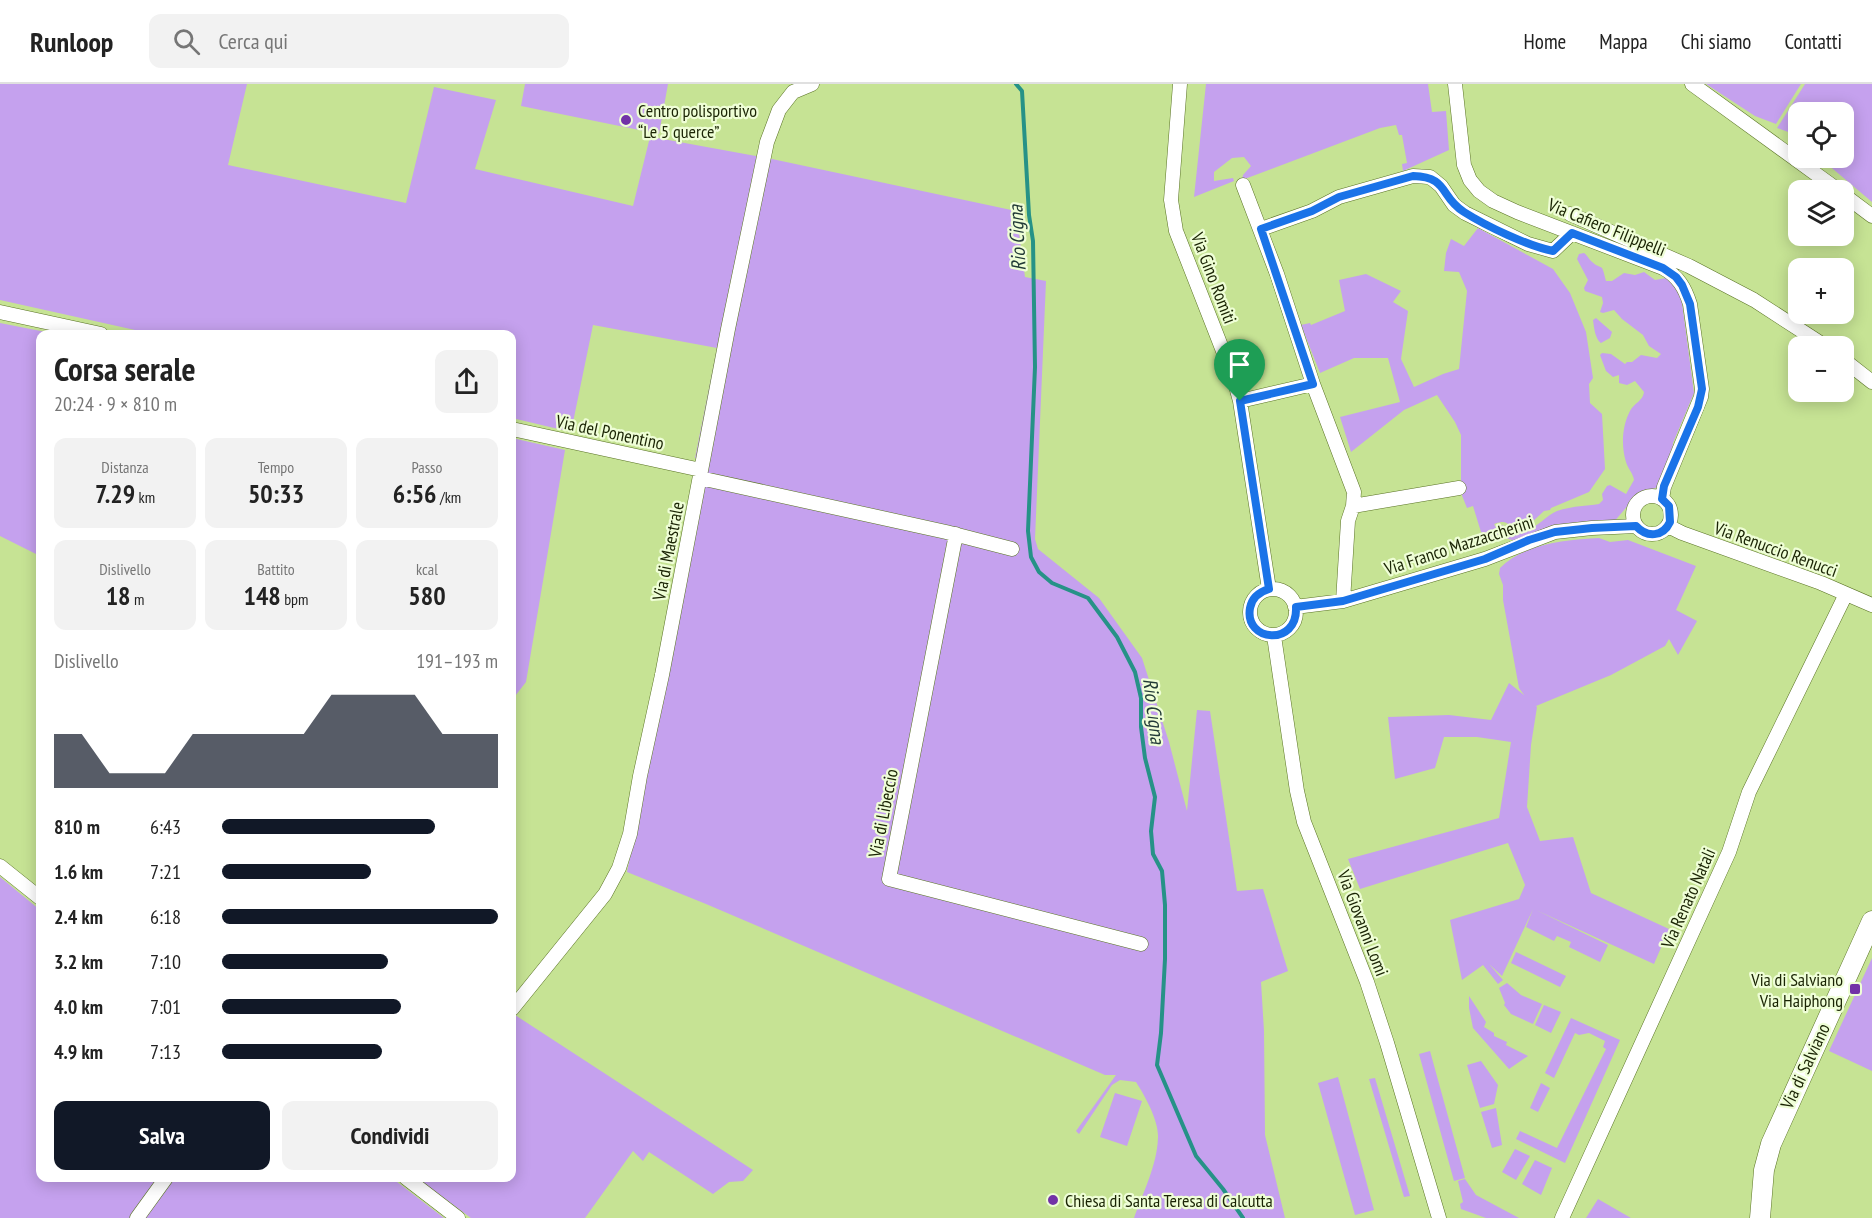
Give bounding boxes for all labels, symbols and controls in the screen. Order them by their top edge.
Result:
search box [149,14,569,68]
text: Runloop [30,23,113,60]
icon: search [170,25,203,58]
text: Cerca qui [218,27,288,55]
text: Home [1524,28,1566,55]
text: Mappa [1599,28,1648,55]
text: Chi siamo [1681,28,1751,55]
text: Contatti [1784,28,1842,55]
place label: Centro polisportivo “Le 5 querce” [638,99,757,143]
map controls [1788,102,1854,402]
button: locate [1788,102,1854,168]
marker: Centro polisportivo “Le 5 querce” [619,113,633,127]
button: layers [1788,180,1854,246]
street label: Via Cafiero Filippelli [1544,193,1669,261]
water label: Rio Cigna [1002,204,1032,272]
street label: Via Gino Romiti [1186,228,1242,327]
button: + [1788,258,1854,324]
button: − [1788,336,1854,402]
pin [1214,339,1265,401]
text: Corsa serale [54,347,196,390]
icon: arrive [1223,348,1256,381]
button: share [435,350,498,413]
text: 20:24 · 9 × 810 m [54,391,177,417]
street label: Via del Ponentino [553,409,666,455]
text: Distanza [101,457,149,477]
text: Tempo [258,457,294,477]
text: Passo [412,457,442,477]
text: 7.29 [95,477,135,510]
text: 50:33 [248,477,304,510]
text: 6:56 [393,477,437,510]
text: km [135,487,155,507]
text: /km [437,487,461,507]
street label: Via di Maestrale [647,500,689,603]
street label: Via Franco Mazzaccherini [1380,510,1537,580]
street label: Via Renuccio Renucci [1710,516,1841,582]
text: Dislivello [99,559,151,579]
text: Battito [257,559,295,579]
text: kcal [416,559,438,579]
text: 18 [106,579,131,612]
text: 148 [243,579,281,612]
text: 580 [408,579,446,612]
text: m [131,589,144,609]
text: bpm [281,589,309,609]
text: Dislivello [54,648,119,674]
text: 191–193 m [416,648,498,674]
water label: Rio Cigna [1137,677,1171,746]
street label: Via di Libeccio [863,767,903,860]
text: 810 m [54,814,100,840]
text: 6:43 [150,814,181,840]
street label: Via Renato Natali [1655,844,1720,953]
text: 1.6 km [54,859,103,885]
text: 7:21 [150,859,181,885]
street label: Via Giovanni Lomi [1332,866,1394,979]
text: 2.4 km [54,904,103,930]
text: 6:18 [150,904,181,930]
text: 3.2 km [54,949,103,975]
text: 7:10 [150,949,181,975]
place label: Via di Salviano Via Haiphong [1750,968,1843,1012]
marker: Via di Salviano Via Haiphong [1848,982,1862,996]
text: 4.0 km [54,994,103,1020]
text: 7:01 [150,994,181,1020]
street label: Via di Salviano [1775,1019,1835,1113]
text: 4.9 km [54,1039,103,1065]
text: 7:13 [150,1039,181,1065]
button: Salva [54,1101,270,1170]
button: Condividi [282,1101,498,1170]
place label: Chiesa di Santa Teresa di Calcutta [1065,1189,1273,1212]
marker: Chiesa di Santa Teresa di Calcutta [1046,1193,1060,1207]

